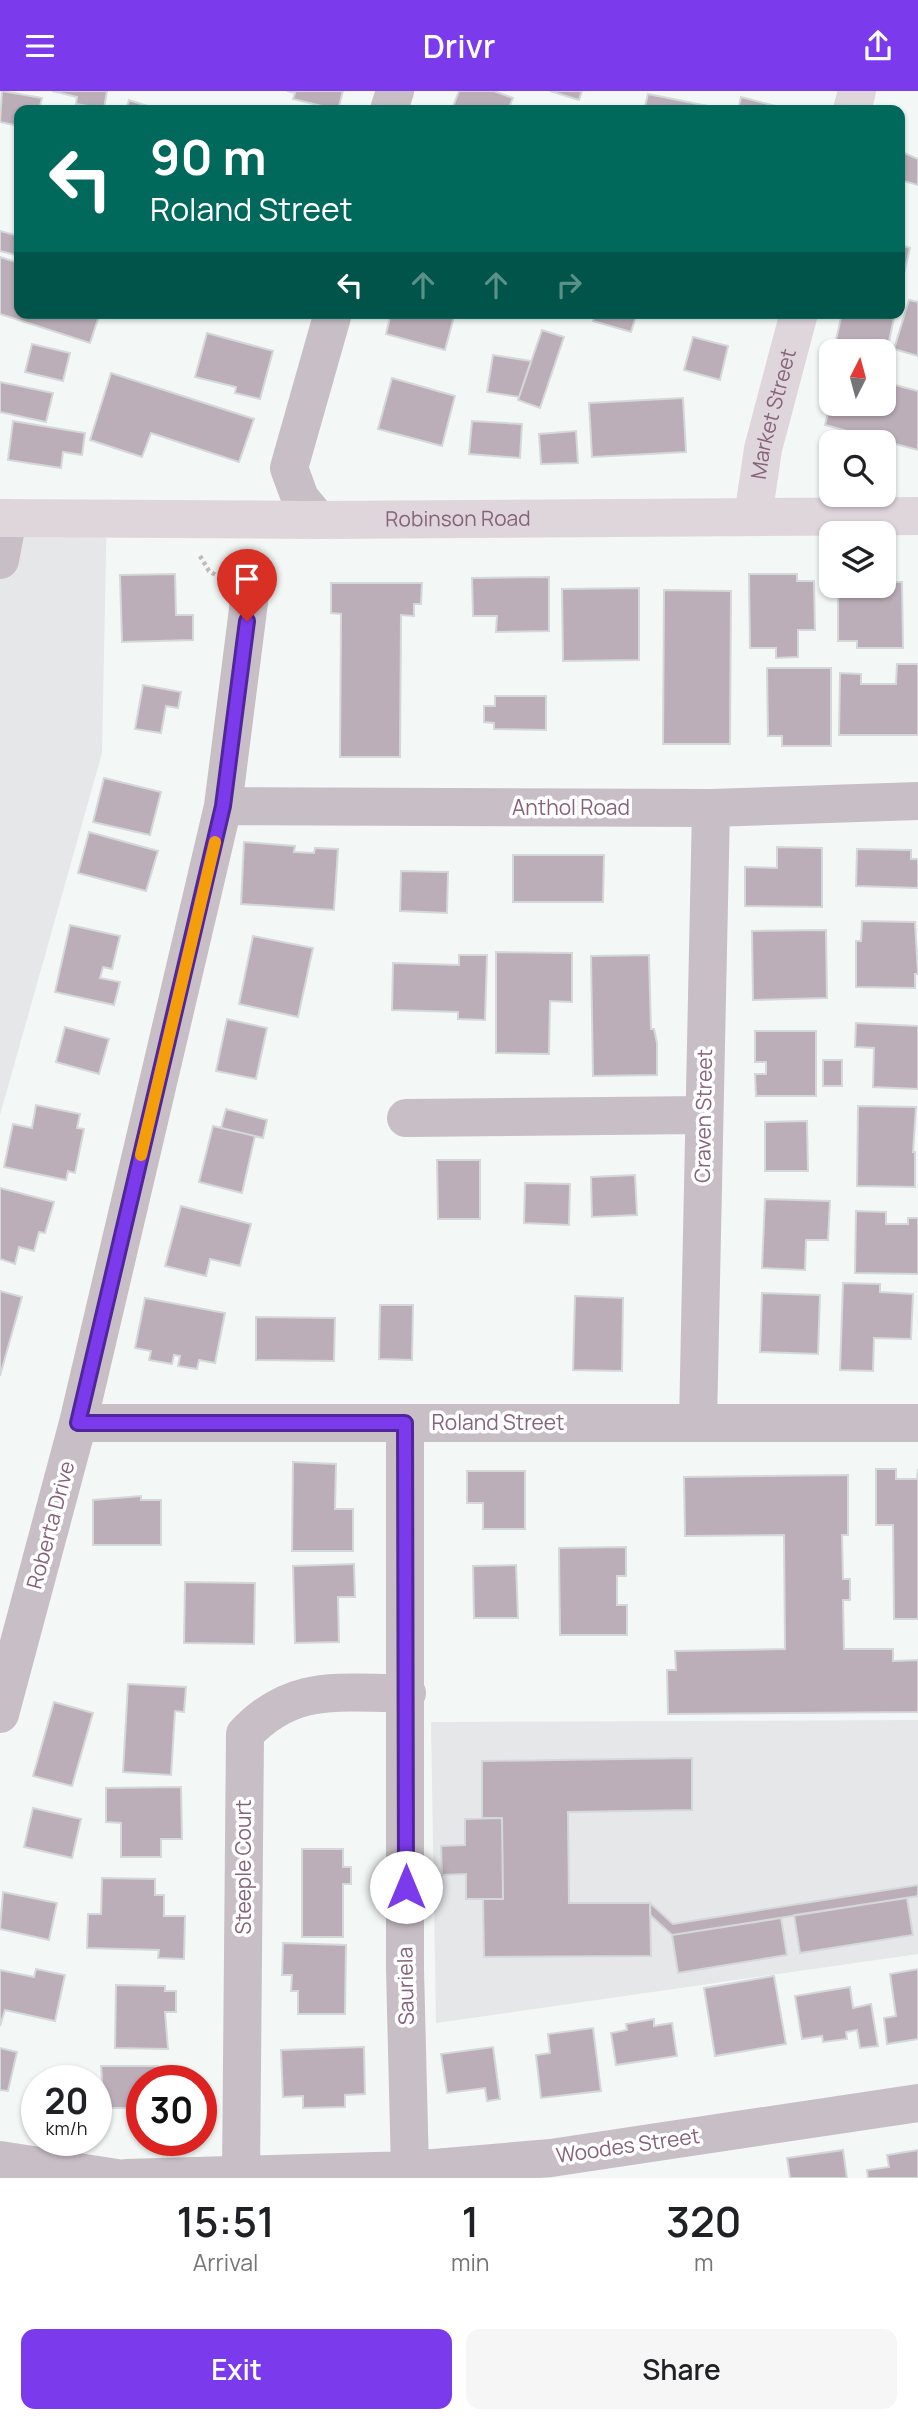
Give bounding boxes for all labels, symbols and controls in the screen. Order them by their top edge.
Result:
text: Drivr [423,24,495,68]
icon: menu [21,27,59,65]
icon: share [859,27,897,65]
text: 90 m [150,123,267,190]
icon: left [35,133,126,224]
text: Roland Street [150,187,353,231]
icon: left [331,266,369,304]
icon: ahead [404,266,442,304]
icon: ahead [477,266,515,304]
icon: right [550,266,588,304]
north arrow [819,339,896,417]
map controls [819,339,896,598]
street label: Market Street [744,345,802,481]
button: search [819,430,896,507]
street label: Robinson Road [385,504,531,533]
button: layers [819,521,896,598]
pin [217,549,277,621]
icon: arrive [228,560,266,598]
street label: Anthol Road [512,793,630,821]
street label: Craven Street [688,1049,718,1183]
street label: Roland Street [432,1408,564,1436]
street label: Roberta Drive [20,1458,81,1592]
street label: Steeple Court [229,1800,257,1934]
position arrow [369,1850,443,1924]
street label: Sauriela [390,1947,420,2025]
speed limit sign: 30 [126,2065,217,2156]
text: 20 [45,2077,88,2125]
text: km/h [46,2116,87,2140]
street label: Woodes Street [554,2121,702,2169]
text: 15:51 [176,2192,275,2250]
text: 1 [461,2192,479,2250]
text: 320 [666,2192,742,2250]
text: Arrival [193,2246,258,2278]
text: min [451,2246,490,2278]
text: m [694,2246,714,2278]
button: Exit [21,2329,452,2409]
button: Share [466,2329,897,2409]

